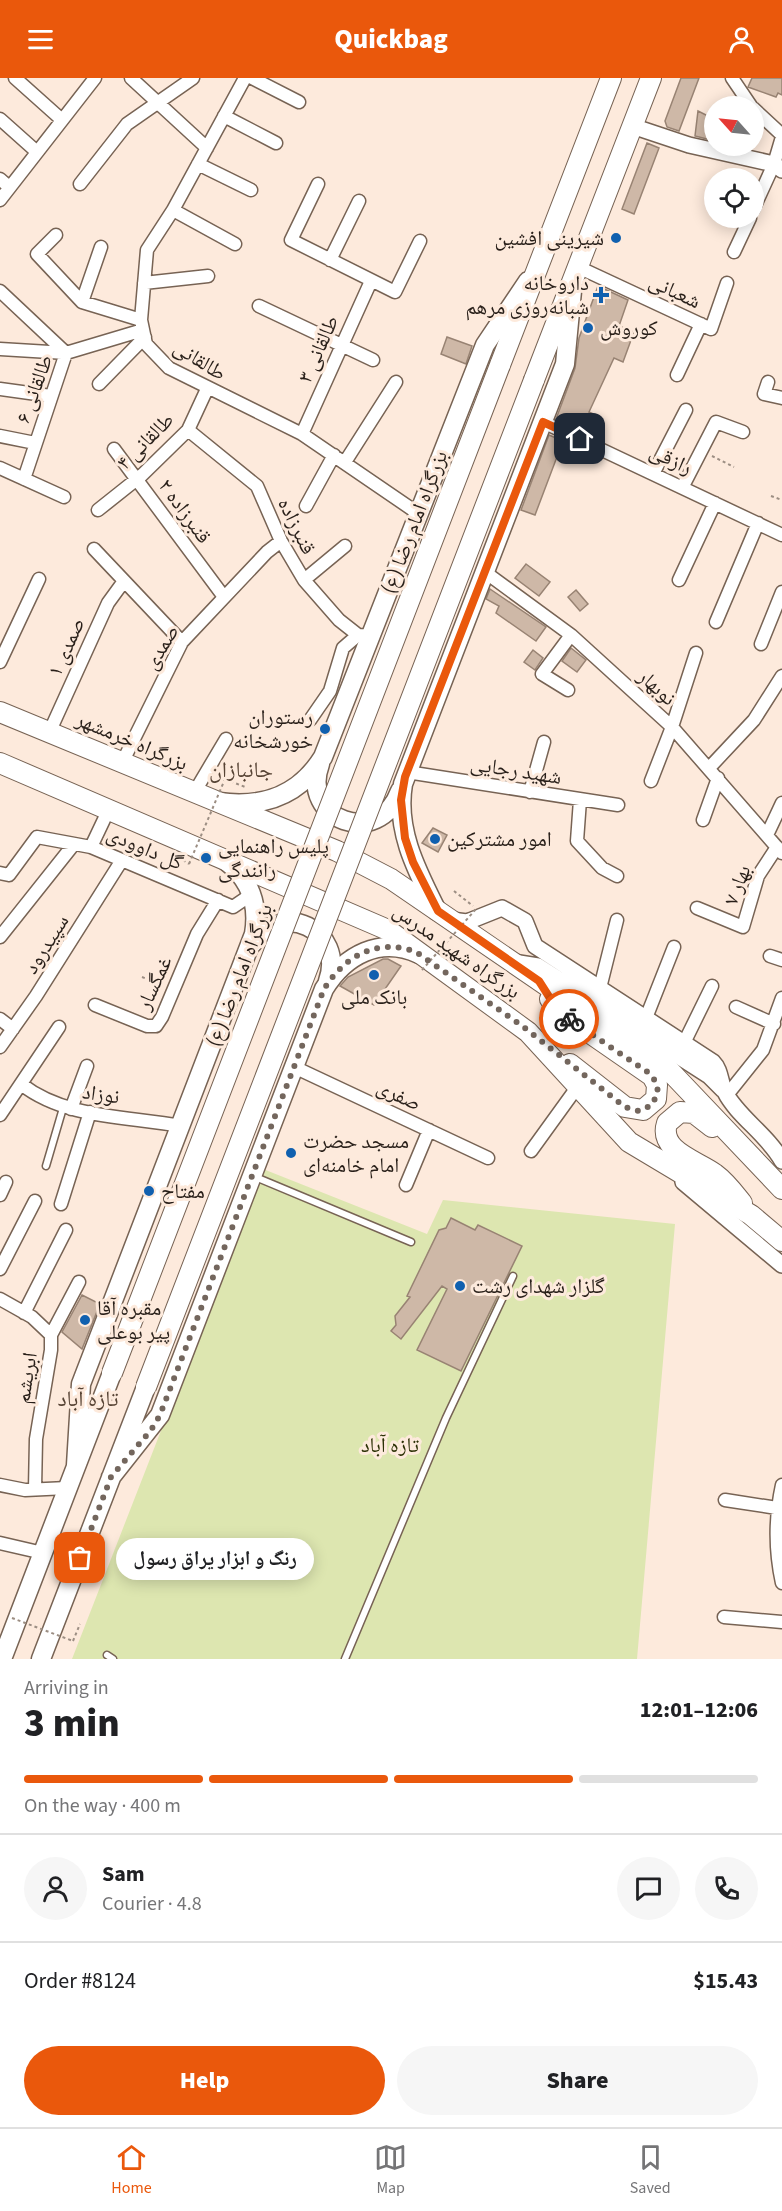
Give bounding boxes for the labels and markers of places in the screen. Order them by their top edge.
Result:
place label: شیرینی افشین [495,223,604,253]
marker: شیرینی افشین [609,231,623,245]
place label: داروخانه شبانه‌روزی مرهم [465,268,589,322]
marker: داروخانه شبانه‌روزی مرهم [594,288,608,302]
place label: کوروش [600,313,658,343]
marker: کوروش [581,321,595,335]
pin [554,413,605,464]
place label: رستوران خورشخانه [233,702,313,756]
marker: رستوران خورشخانه [318,722,332,736]
place label: امور مشترکین [447,824,552,854]
place label: پلیس راهنمایی رانندگی [218,831,329,885]
marker: امور مشترکین [428,832,442,846]
marker: پلیس راهنمایی رانندگی [199,851,213,865]
marker: بانک ملی [367,968,381,982]
place label: بانک ملی [341,982,407,1012]
place label: مسجد حضرت امام خامنه‌ای [303,1126,409,1180]
marker: مسجد حضرت امام خامنه‌ای [284,1146,298,1160]
place label: مفتاح [161,1176,205,1206]
marker: مفتاح [142,1184,156,1198]
place label: گلزار شهدای رشت [472,1271,605,1301]
marker: گلزار شهدای رشت [453,1279,467,1293]
place label: مقبره آقا پیر بوعلی [97,1293,170,1347]
marker: مقبره آقا پیر بوعلی [78,1313,92,1327]
pin [54,1532,105,1583]
callout: رنگ و ابزار یراق رسول [116,1537,314,1579]

